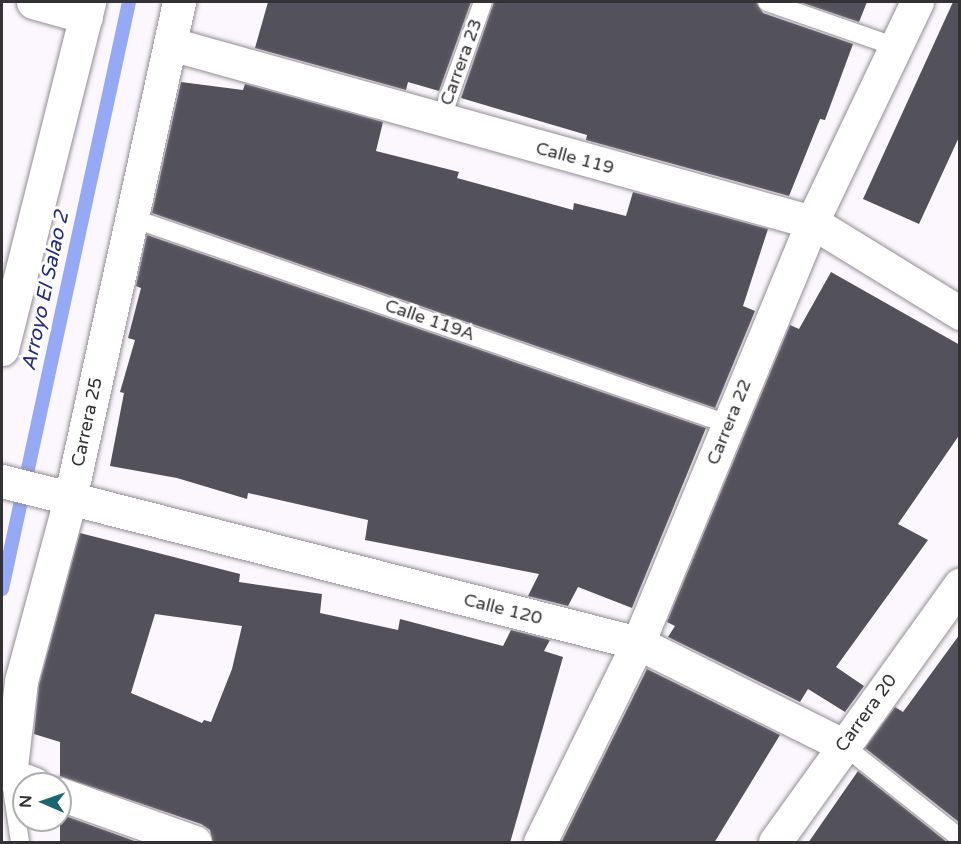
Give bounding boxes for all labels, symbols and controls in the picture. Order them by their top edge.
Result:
street label: Carrera 23 [435,16,487,108]
street label: Calle 119 [533,137,617,179]
water label: Arroyo El Salao 2 [17,209,75,373]
street label: Calle 119A [382,295,478,345]
street label: Carrera 25 [67,375,107,469]
street label: Carrera 22 [702,376,756,468]
street label: Calle 120 [461,589,545,629]
street label: Carrera 20 [831,670,901,756]
north arrow [12,772,72,832]
text: N [16,795,36,808]

